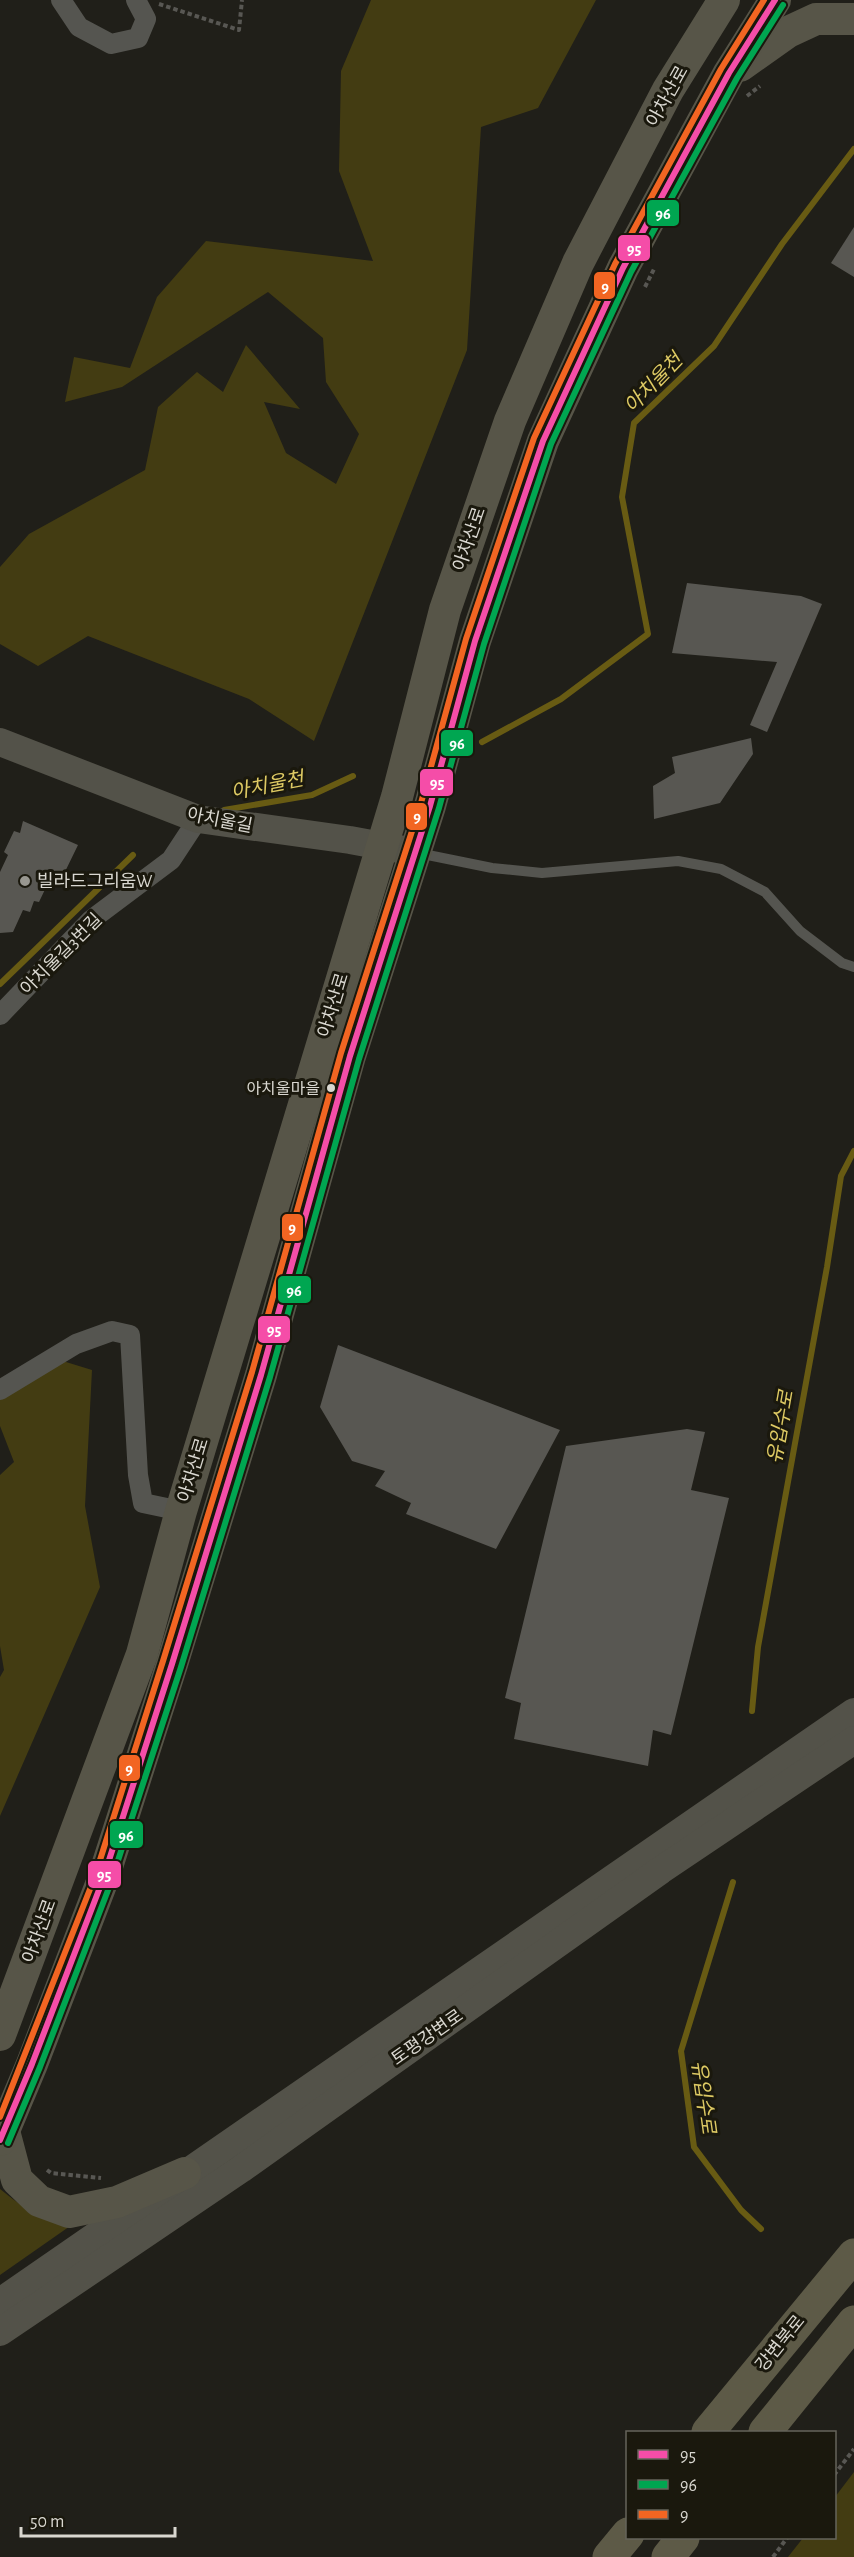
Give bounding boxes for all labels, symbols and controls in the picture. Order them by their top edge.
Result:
street label: 아차산로 [643,63,692,130]
line badge: 96 [646,199,680,227]
text: 96 [655,206,671,222]
line badge: 95 [617,234,651,262]
text: 95 [627,241,641,257]
line badge: 9 [593,271,616,300]
text: 9 [601,279,609,295]
water label: 아치울천 [620,348,688,417]
street label: 아차산로 [450,505,489,574]
line badge: 96 [440,729,474,757]
text: 96 [449,736,465,752]
water label: 아치울천 [229,768,308,803]
line badge: 95 [419,768,454,797]
text: 95 [430,775,444,791]
line badge: 9 [405,802,428,831]
street label: 아치울길 [186,804,254,836]
text: 9 [413,809,421,825]
place label: 빌라드그리움W [37,871,152,891]
marker: 빌라드그리움W [18,874,32,888]
street label: 아치울길3번길 [16,909,106,999]
street label: 아차산로 [315,971,352,1040]
place label: 아치울마을 [246,1081,320,1097]
marker: 아치울마을 [325,1082,337,1094]
line badge: 9 [281,1213,304,1242]
text: 9 [288,1220,296,1236]
line badge: 96 [277,1275,312,1304]
text: 96 [286,1283,302,1299]
line badge: 95 [257,1315,291,1344]
text: 95 [267,1322,281,1338]
water label: 유입수로 [764,1387,798,1465]
street label: 아차산로 [175,1436,212,1505]
line badge: 9 [118,1754,141,1782]
text: 9 [125,1761,133,1777]
line badge: 96 [109,1820,144,1849]
text: 96 [118,1828,134,1844]
line badge: 95 [87,1860,122,1889]
text: 95 [97,1867,111,1883]
street label: 아차산로 [19,1897,60,1966]
street label: 토평강변로 [387,2005,467,2069]
water label: 유입수로 [688,2059,719,2137]
street label: 강변북로 [751,2311,809,2375]
legend [626,2431,836,2539]
text: 95 [680,2447,696,2465]
text: 96 [680,2477,697,2495]
scale bar [21,2500,176,2538]
text: 9 [680,2507,688,2525]
text: 50 m [30,2513,64,2531]

